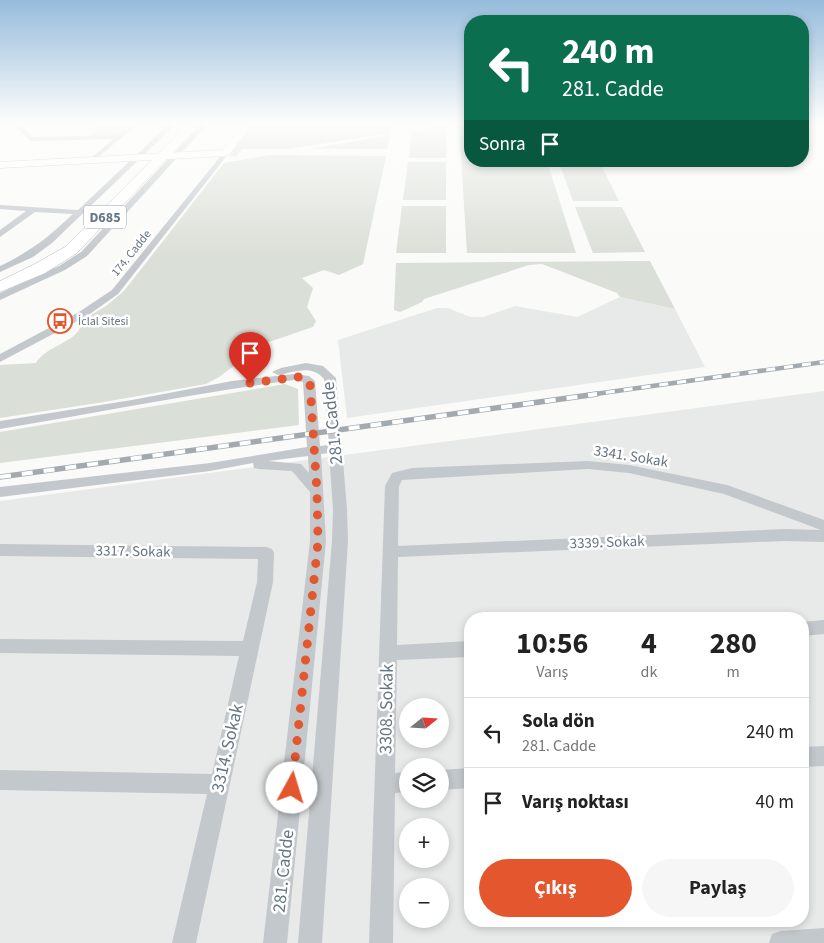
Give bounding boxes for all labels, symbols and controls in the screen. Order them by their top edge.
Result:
text: 240 m [562,27,654,77]
icon: left [479,35,544,100]
text: 281. Cadde [562,73,664,105]
icon: arrive [536,130,564,158]
text: Sonra [479,131,526,158]
road number: D685 [84,206,126,228]
street label: 174. Cadde [107,226,155,280]
bus stop icon: İclal Sitesi [47,308,73,334]
place label: İclal Sitesi [78,313,128,330]
pin [229,332,271,383]
icon: arrive [236,339,264,367]
street label: 281. Cadde [316,380,349,466]
street label: 3341. Sokak [592,440,670,473]
street label: 3339. Sokak [569,531,645,554]
street label: 3317. Sokak [95,540,171,563]
text: 10:56 [516,622,588,665]
text: 4 [641,622,657,665]
text: 280 [709,622,757,665]
text: Varış [536,661,568,683]
text: dk [641,661,657,683]
text: m [727,661,740,683]
street label: 3308. Sokak [373,664,400,754]
north arrow [399,698,449,748]
map controls [399,698,449,928]
street label: 3314. Sokak [205,701,250,795]
text: Sola dön [522,708,595,735]
icon: left [479,719,507,747]
text: 240 m [746,719,794,746]
text: 281. Cadde [522,735,596,757]
button: layers [399,758,449,808]
position arrow [265,761,317,813]
icon: arrive [479,789,507,817]
text: Varış noktası [522,789,629,816]
text: 40 m [756,789,794,816]
button: + [399,818,449,868]
street label: 281. Cadde [267,828,300,914]
button: Çıkış [479,859,632,917]
button: Paylaş [642,859,794,917]
button: − [399,878,449,928]

